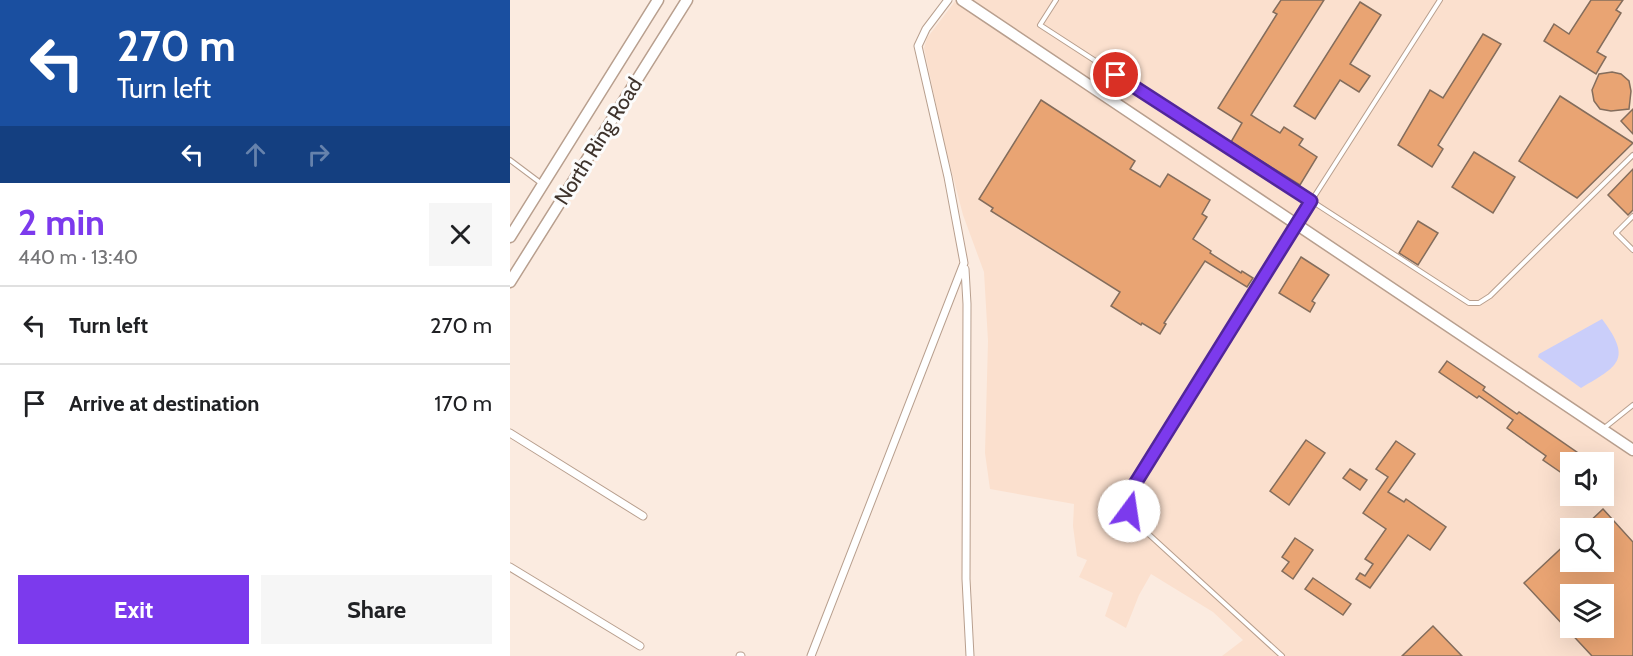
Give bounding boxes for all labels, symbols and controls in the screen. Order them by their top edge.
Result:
text: 270 m [117,20,236,72]
icon: left [18,24,96,102]
pin [1090,49,1141,100]
icon: arrive [1099,58,1132,91]
text: Turn left [117,72,211,105]
street label: North Ring Road [549,73,647,209]
icon: left [176,138,209,171]
icon: ahead [239,138,272,171]
icon: right [302,138,335,171]
text: 2 min [18,200,105,244]
button: close [429,203,492,266]
text: 440 m · 13:40 [18,245,138,269]
icon: left [18,309,51,342]
text: Turn left [69,312,148,339]
text: 270 m [430,312,492,339]
icon: arrive [18,387,51,420]
text: Arrive at destination [69,390,259,417]
text: 170 m [434,390,492,417]
map controls [1560,452,1614,638]
button: sound [1560,452,1614,506]
position arrow [1097,479,1161,543]
button: search [1560,518,1614,572]
button: Exit [18,575,249,644]
button: Share [261,575,492,644]
button: layers [1560,584,1614,638]

